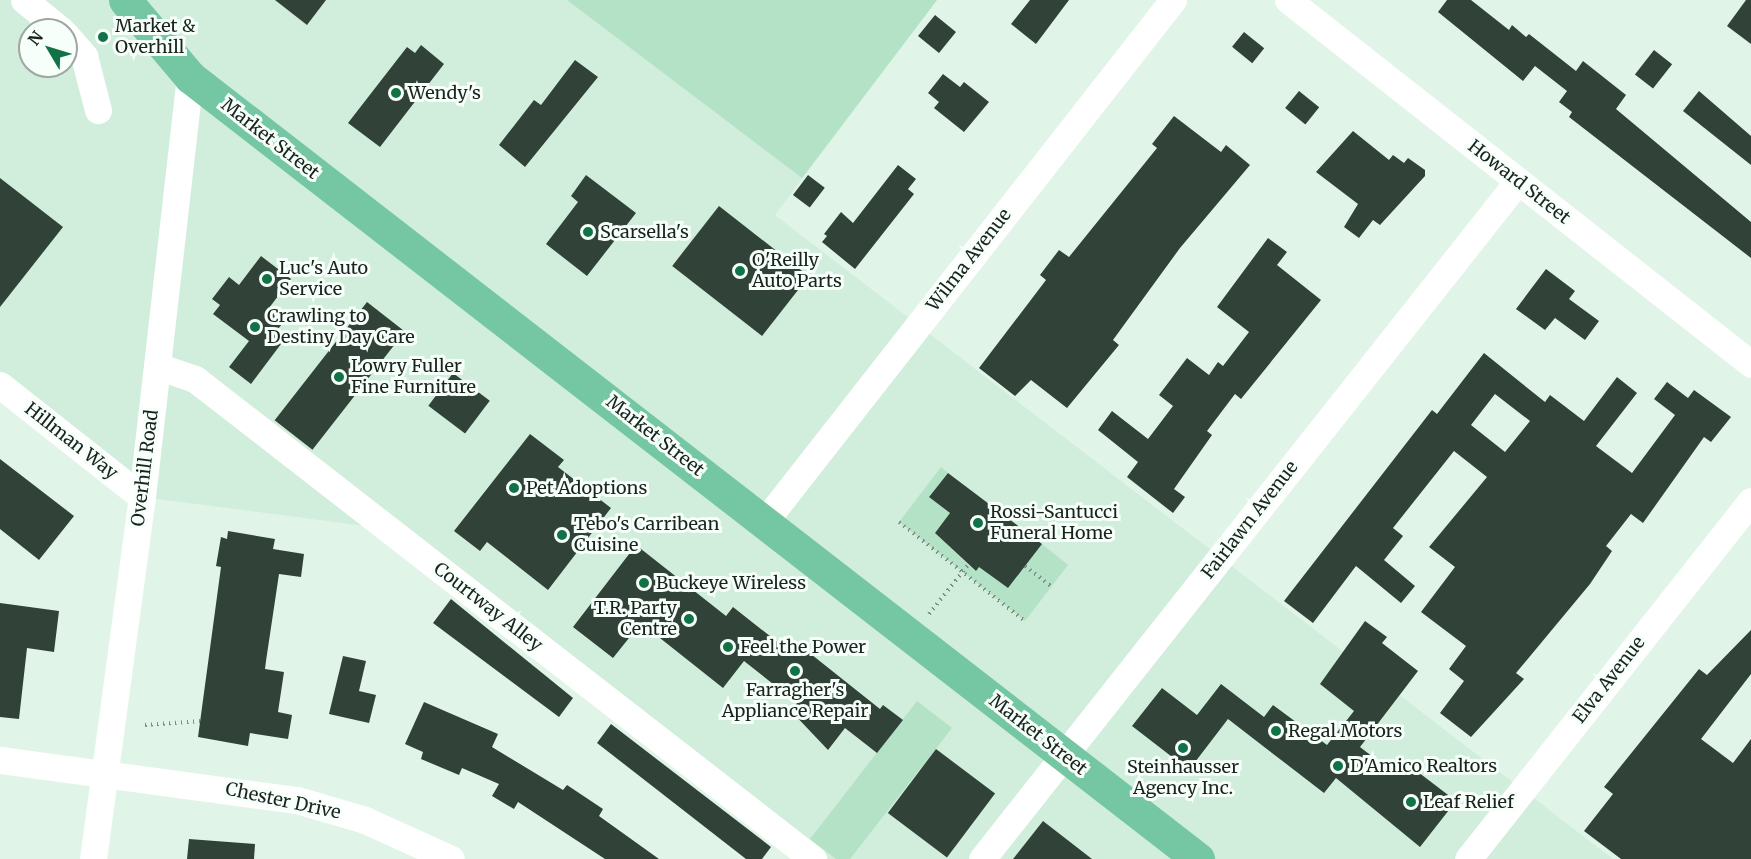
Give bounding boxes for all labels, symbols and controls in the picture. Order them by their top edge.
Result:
place label: Market & Overhill [115,16,195,58]
north arrow [18,18,78,78]
text: N [24,27,47,49]
marker: Market & Overhill [96,30,110,44]
place label: Wendy's [408,82,481,104]
marker: Wendy's [389,86,403,100]
street label: Market Street [217,94,323,184]
street label: Howard Street [1464,135,1574,229]
street label: Wilma Avenue [922,204,1016,316]
place label: Scarsella's [600,221,689,243]
marker: Scarsella's [581,225,595,239]
place label: O'Reilly Auto Parts [752,250,842,292]
place label: Luc's Auto Service [279,258,368,300]
marker: O'Reilly Auto Parts [733,264,747,278]
marker: Luc's Auto Service [260,272,274,286]
place label: Crawling to Destiny Day Care [267,306,415,348]
marker: Crawling to Destiny Day Care [248,320,262,334]
place label: Lowry Fuller Fine Furniture [351,356,476,398]
marker: Lowry Fuller Fine Furniture [332,370,346,384]
street label: Market Street [602,391,708,481]
street label: Hillman Way [20,398,122,484]
street label: Overhill Road [127,408,163,528]
street label: Fairlawn Avenue [1197,457,1303,583]
place label: Pet Adoptions [526,477,647,499]
marker: Pet Adoptions [507,481,521,495]
place label: Rossi-Santucci Funeral Home [990,502,1118,544]
place label: Tebo's Carribean Cuisine [574,514,719,556]
marker: Rossi-Santucci Funeral Home [971,516,985,530]
marker: Tebo's Carribean Cuisine [555,528,569,542]
street label: Courtway Alley [429,558,547,656]
place label: Buckeye Wireless [656,572,806,594]
marker: Buckeye Wireless [637,576,651,590]
place label: T.R. Party Centre [594,598,677,640]
marker: T.R. Party Centre [682,612,696,626]
street label: Elva Avenue [1568,632,1650,728]
place label: Feel the Power [740,636,866,658]
marker: Feel the Power [721,640,735,654]
marker: Farragher's Appliance Repair [788,664,802,678]
place label: Farragher's Appliance Repair [722,680,868,722]
street label: Market Street [985,690,1091,780]
place label: Regal Motors [1288,720,1402,742]
marker: Regal Motors [1269,724,1283,738]
marker: Steinhausser Agency Inc. [1176,741,1190,755]
place label: D'Amico Realtors [1350,755,1497,777]
place label: Steinhausser Agency Inc. [1127,757,1239,800]
marker: D'Amico Realtors [1331,759,1345,773]
street label: Chester Drive [223,778,343,824]
place label: Leaf Relief [1423,791,1514,813]
marker: Leaf Relief [1404,795,1418,809]

